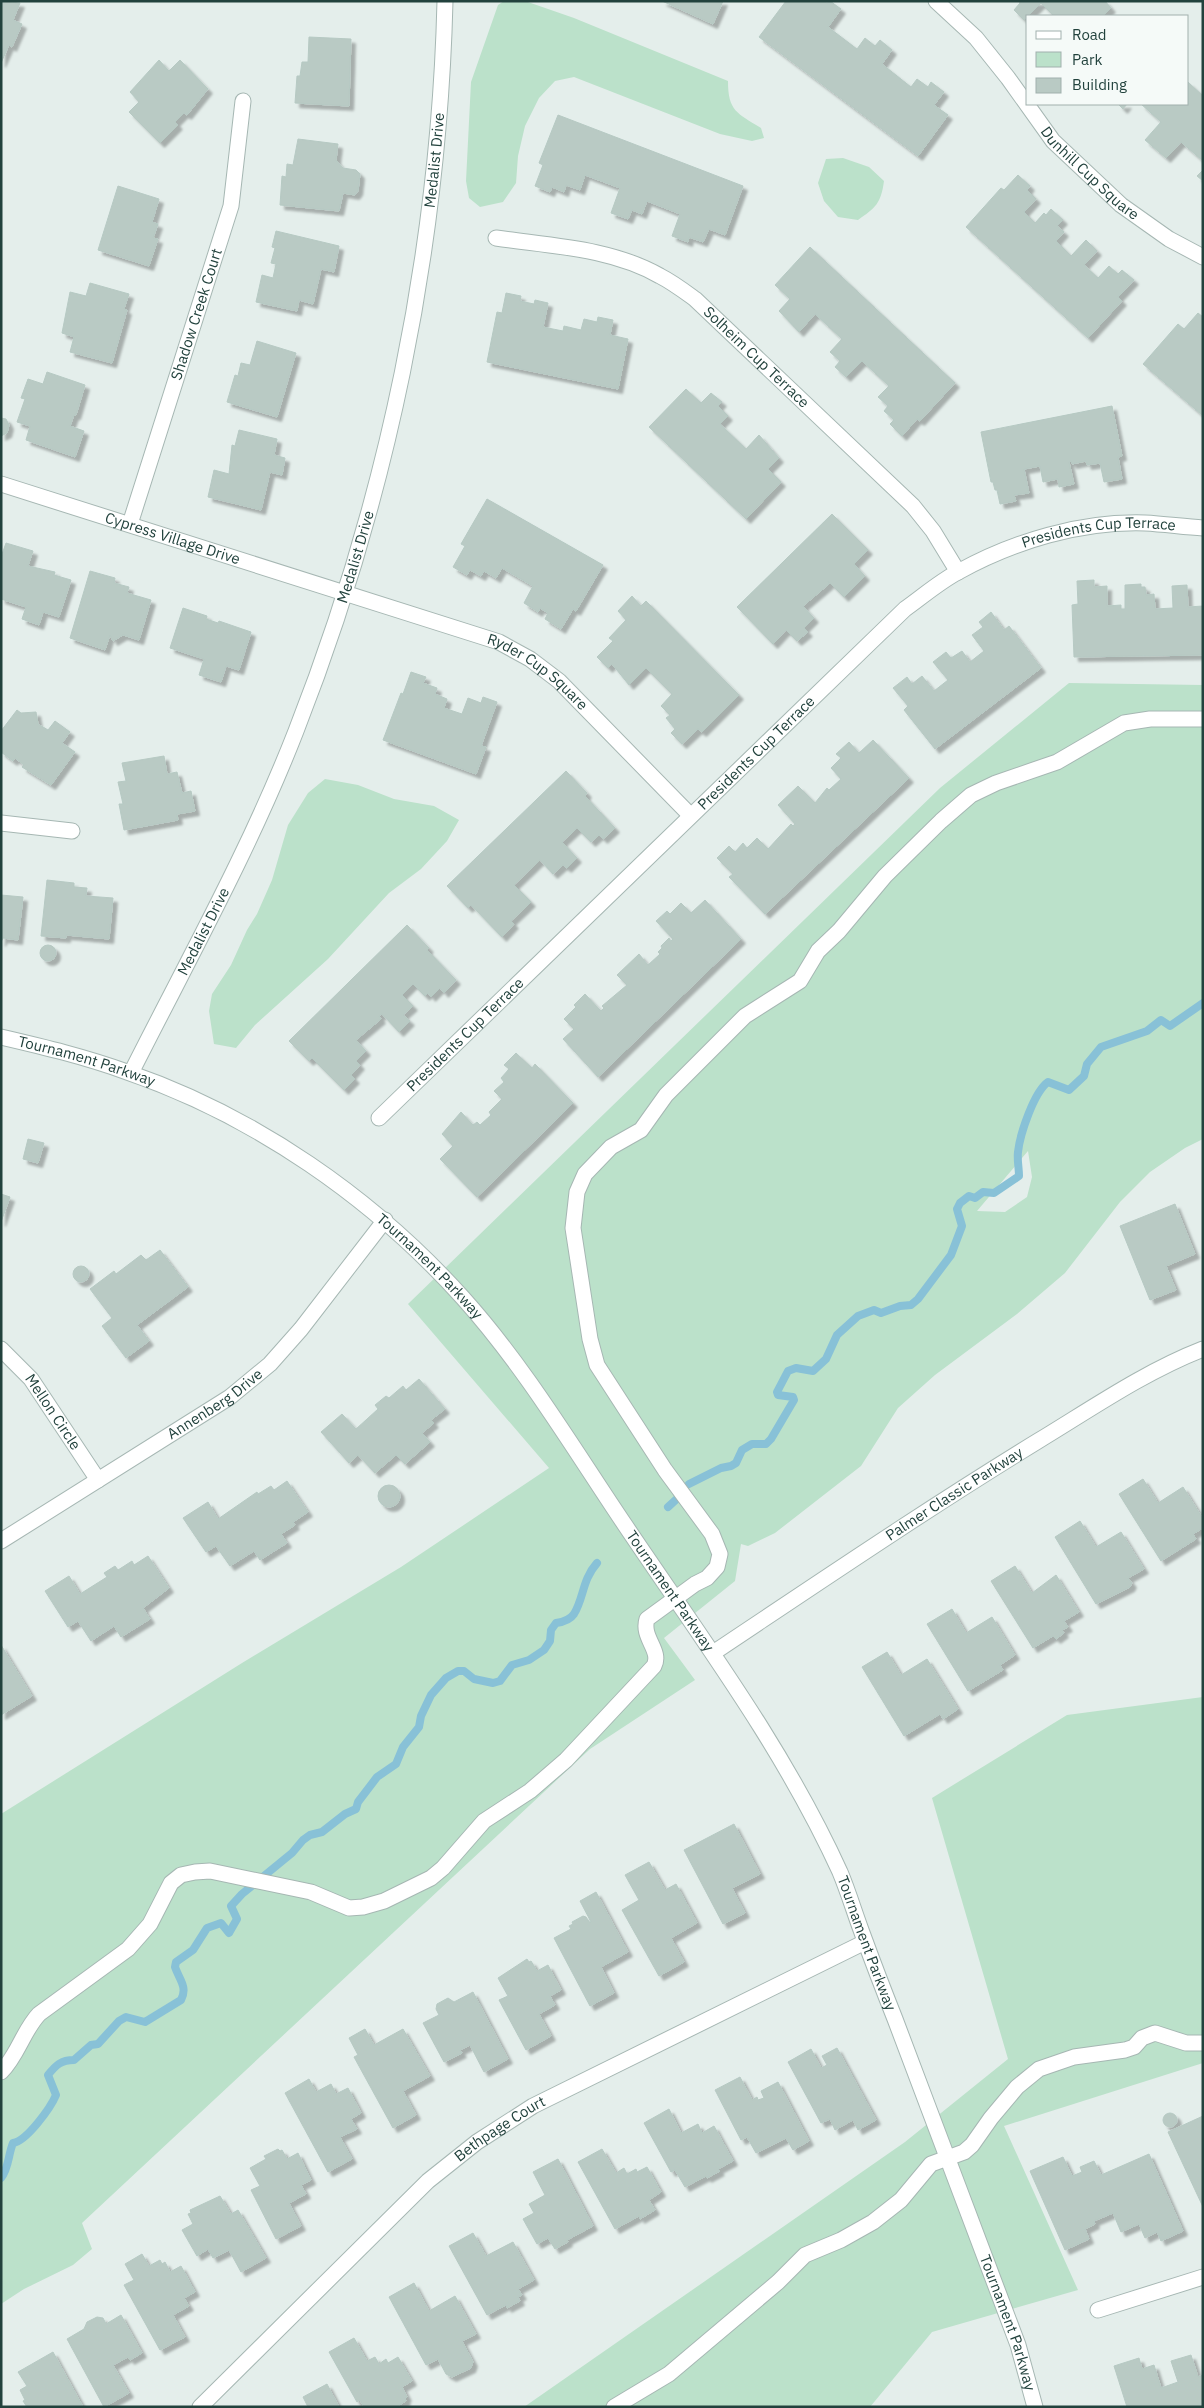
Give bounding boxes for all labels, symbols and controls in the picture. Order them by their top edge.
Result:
legend [1026,15,1189,105]
text: Road [1072,25,1107,44]
text: Park [1072,50,1102,69]
text: Building [1072,75,1127,94]
street label: Medalist Drive [420,112,448,209]
street label: Dunhill Cup Square [1037,123,1143,224]
street label: Shadow Creek Court [166,246,226,382]
street label: Solheim Cup Terrace [700,302,814,412]
street label: Cypress Village Drive [103,508,243,568]
street label: Medalist Drive [332,508,378,606]
street label: Presidents Cup Terrace [1019,513,1177,552]
street label: Ryder Cup Square [485,629,592,714]
street label: Presidents Cup Terrace [693,691,819,814]
street label: Medalist Drive [173,884,233,978]
street label: Presidents Cup Terrace [402,973,528,1095]
street label: Tournament Parkway [16,1031,159,1091]
street label: Tournament Parkway [373,1209,488,1323]
street label: Annenberg Drive [163,1364,266,1443]
street label: Mellon Circle [21,1370,85,1453]
street label: Palmer Classic Parkway [882,1442,1027,1545]
street label: Tournament Parkway [622,1527,719,1655]
street label: Tournament Parkway [833,1873,901,2014]
street label: Bethpage Court [450,2092,548,2165]
street label: Tournament Parkway [976,2252,1040,2393]

